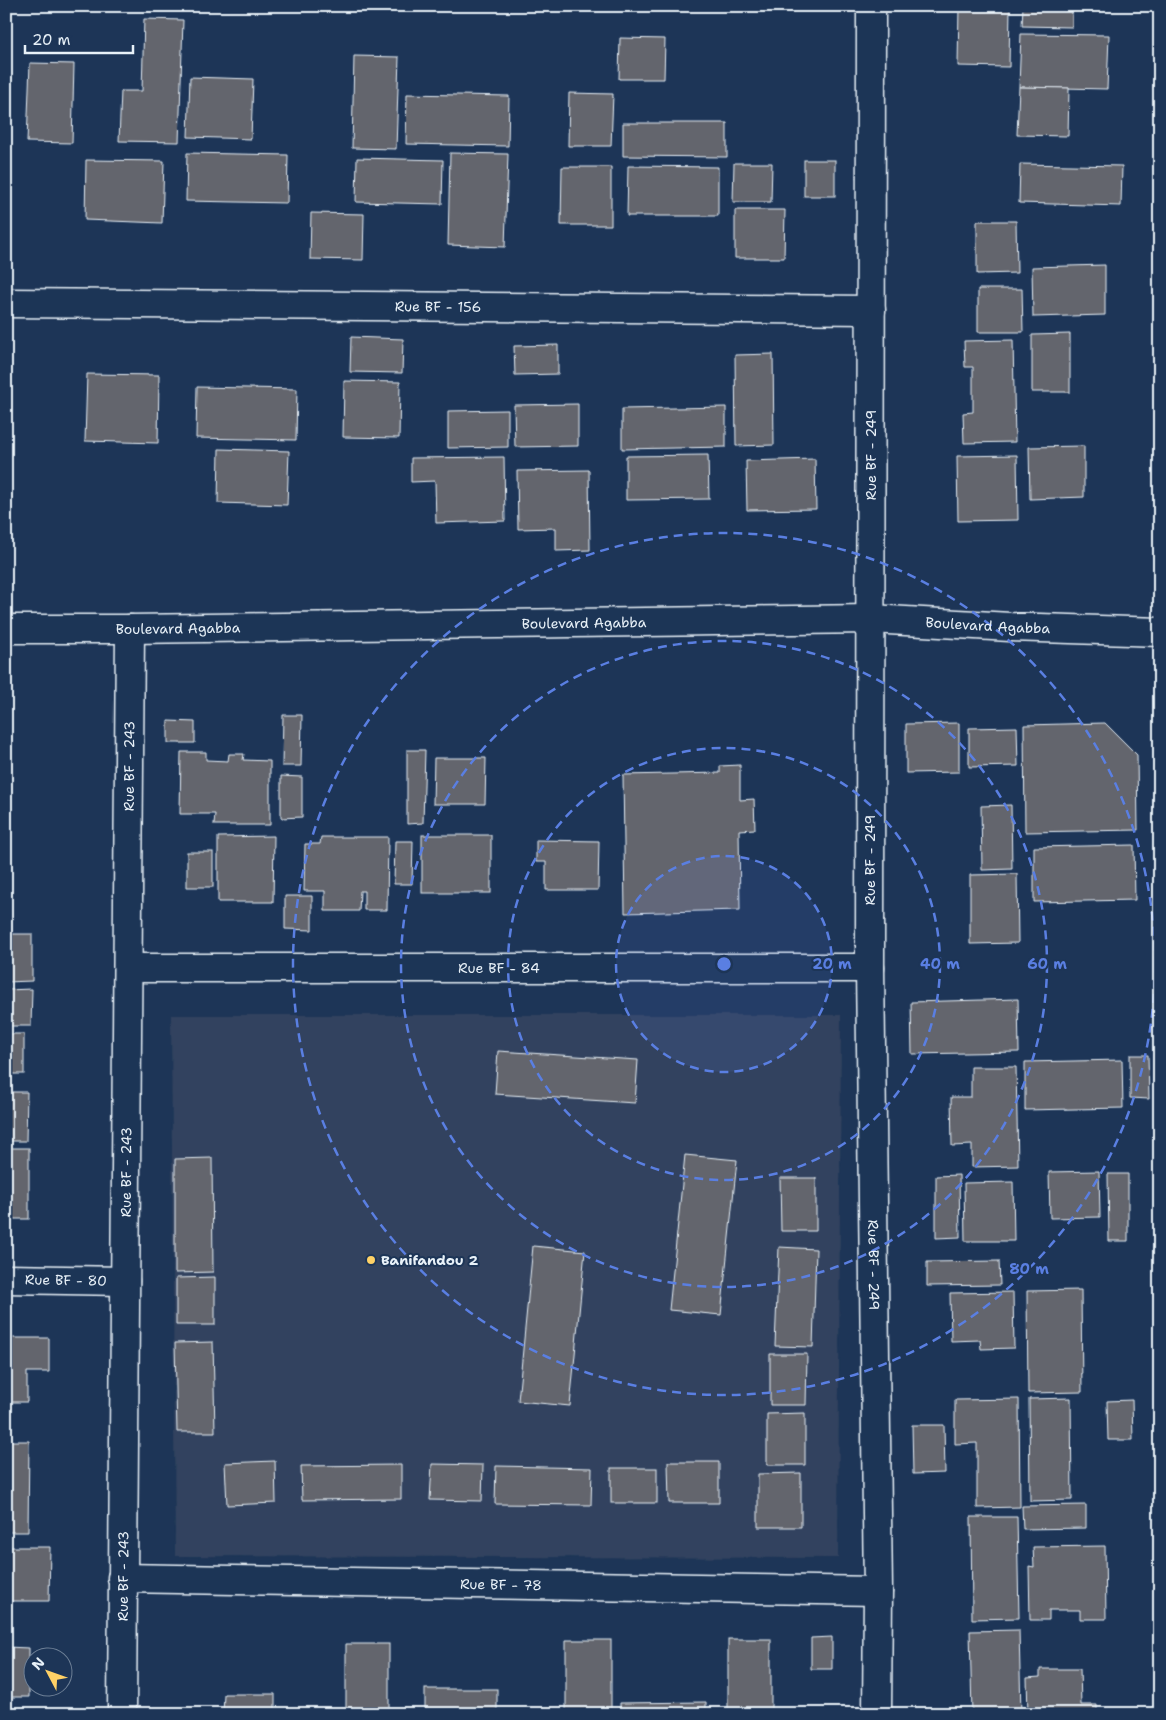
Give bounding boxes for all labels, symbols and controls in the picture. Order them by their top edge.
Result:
scale bar [25,22,132,54]
text: 20 m [32,30,71,50]
street label: Rue BF - 156 [395,297,481,316]
street label: Rue BF - 249 [862,410,880,500]
street label: Boulevard Agabba [521,613,647,633]
street label: Boulevard Agabba [925,613,1051,637]
street label: Boulevard Agabba [116,619,241,638]
street label: Rue BF - 243 [120,721,138,811]
street label: Rue BF - 249 [861,815,879,905]
text: 20 m [812,954,852,974]
text: 40 m [920,954,960,974]
text: 60 m [1027,954,1067,974]
centre of rings [715,955,733,973]
street label: Rue BF - 84 [458,959,540,977]
street label: Rue BF - 243 [117,1127,135,1217]
street label: Rue BF - 249 [864,1220,883,1310]
place label: Banifandou 2 [381,1251,478,1269]
marker: Banifandou 2 [365,1254,377,1266]
text: 80 m [1009,1259,1049,1279]
street label: Rue BF - 80 [25,1270,107,1290]
street label: Rue BF - 243 [114,1531,132,1621]
street label: Rue BF - 78 [460,1575,542,1594]
north arrow [22,1648,72,1698]
text: N [28,1653,49,1674]

